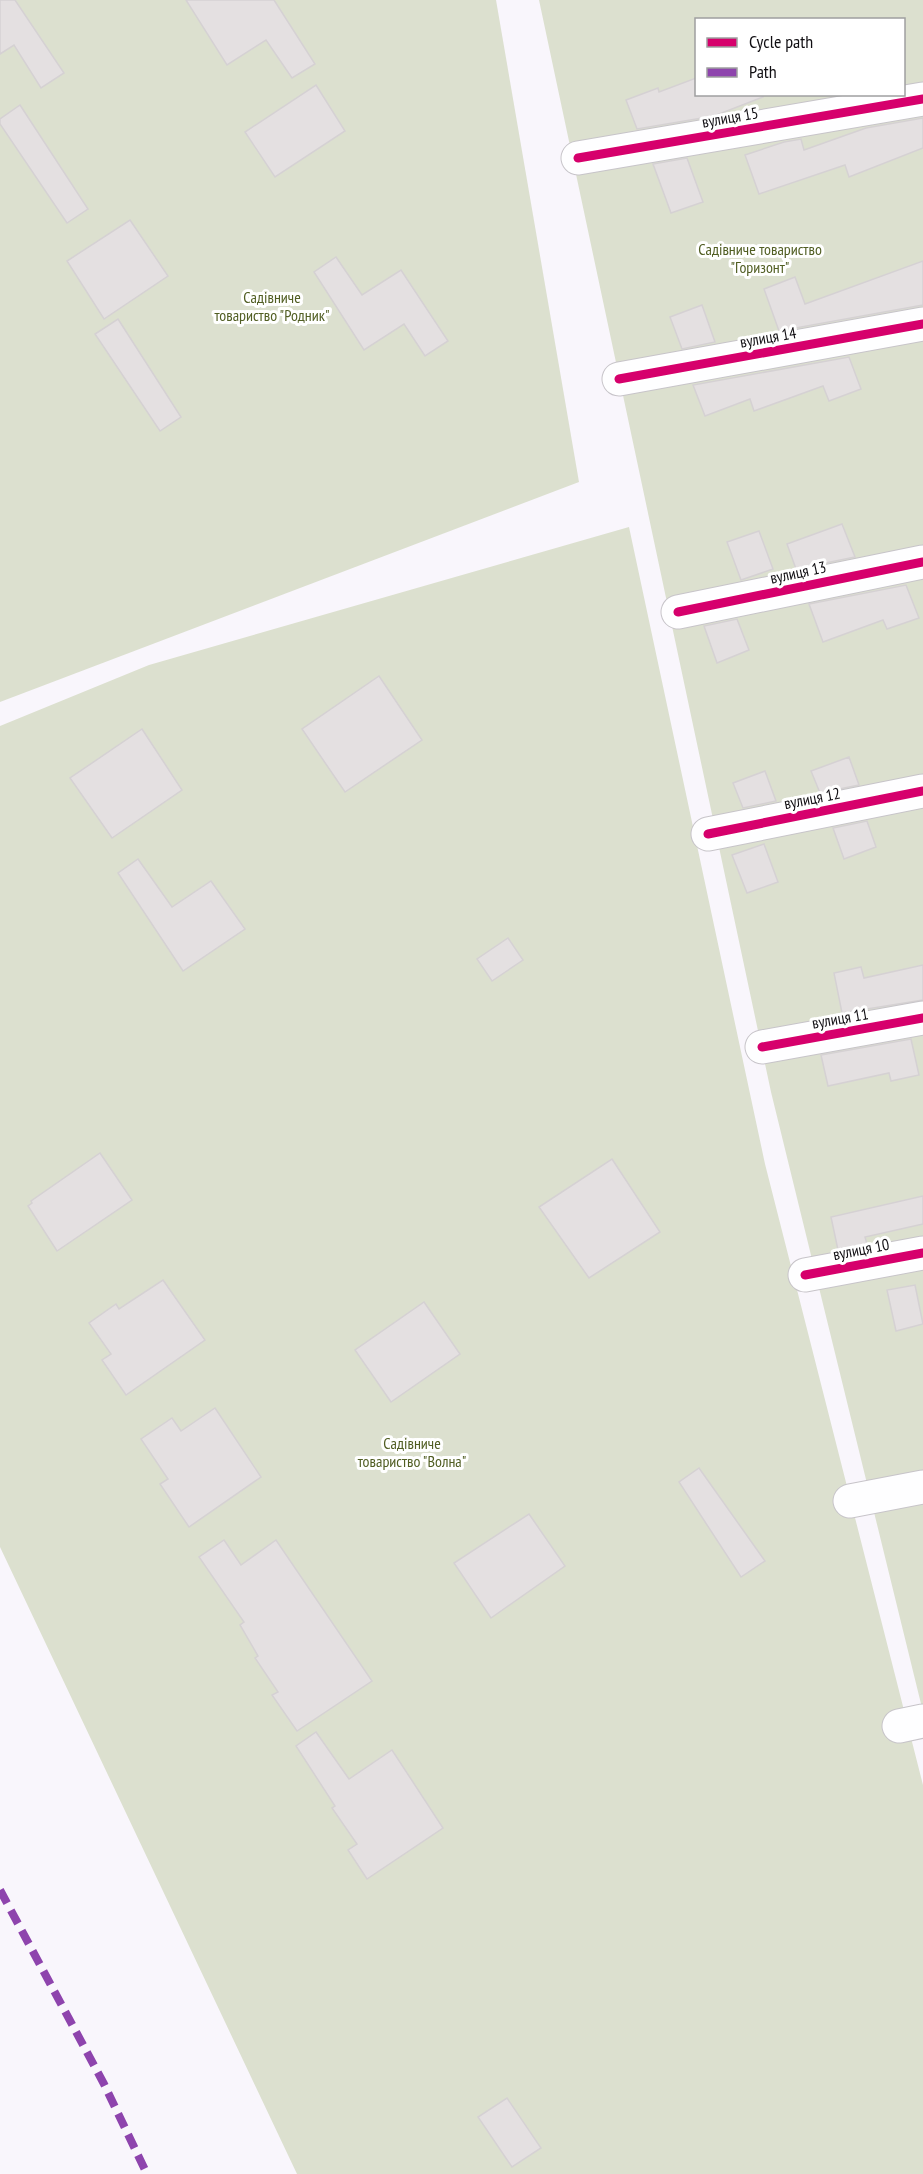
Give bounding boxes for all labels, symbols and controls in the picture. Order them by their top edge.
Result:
legend [695,18,905,96]
text: Cycle path [749,30,813,53]
text: Path [749,60,777,83]
street label: вулиця 15 [700,102,760,132]
park label: Садівниче товариство "Горизонт" [698,239,822,277]
park label: Садівниче товариство "Родник" [214,287,330,325]
street label: вулиця 14 [738,322,798,352]
street label: вулиця 13 [768,556,828,588]
street label: вулиця 12 [782,783,842,813]
street label: вулиця 11 [810,1003,870,1033]
street label: вулиця 10 [831,1234,891,1264]
park label: Садівниче товариство "Волна" [358,1433,466,1471]

